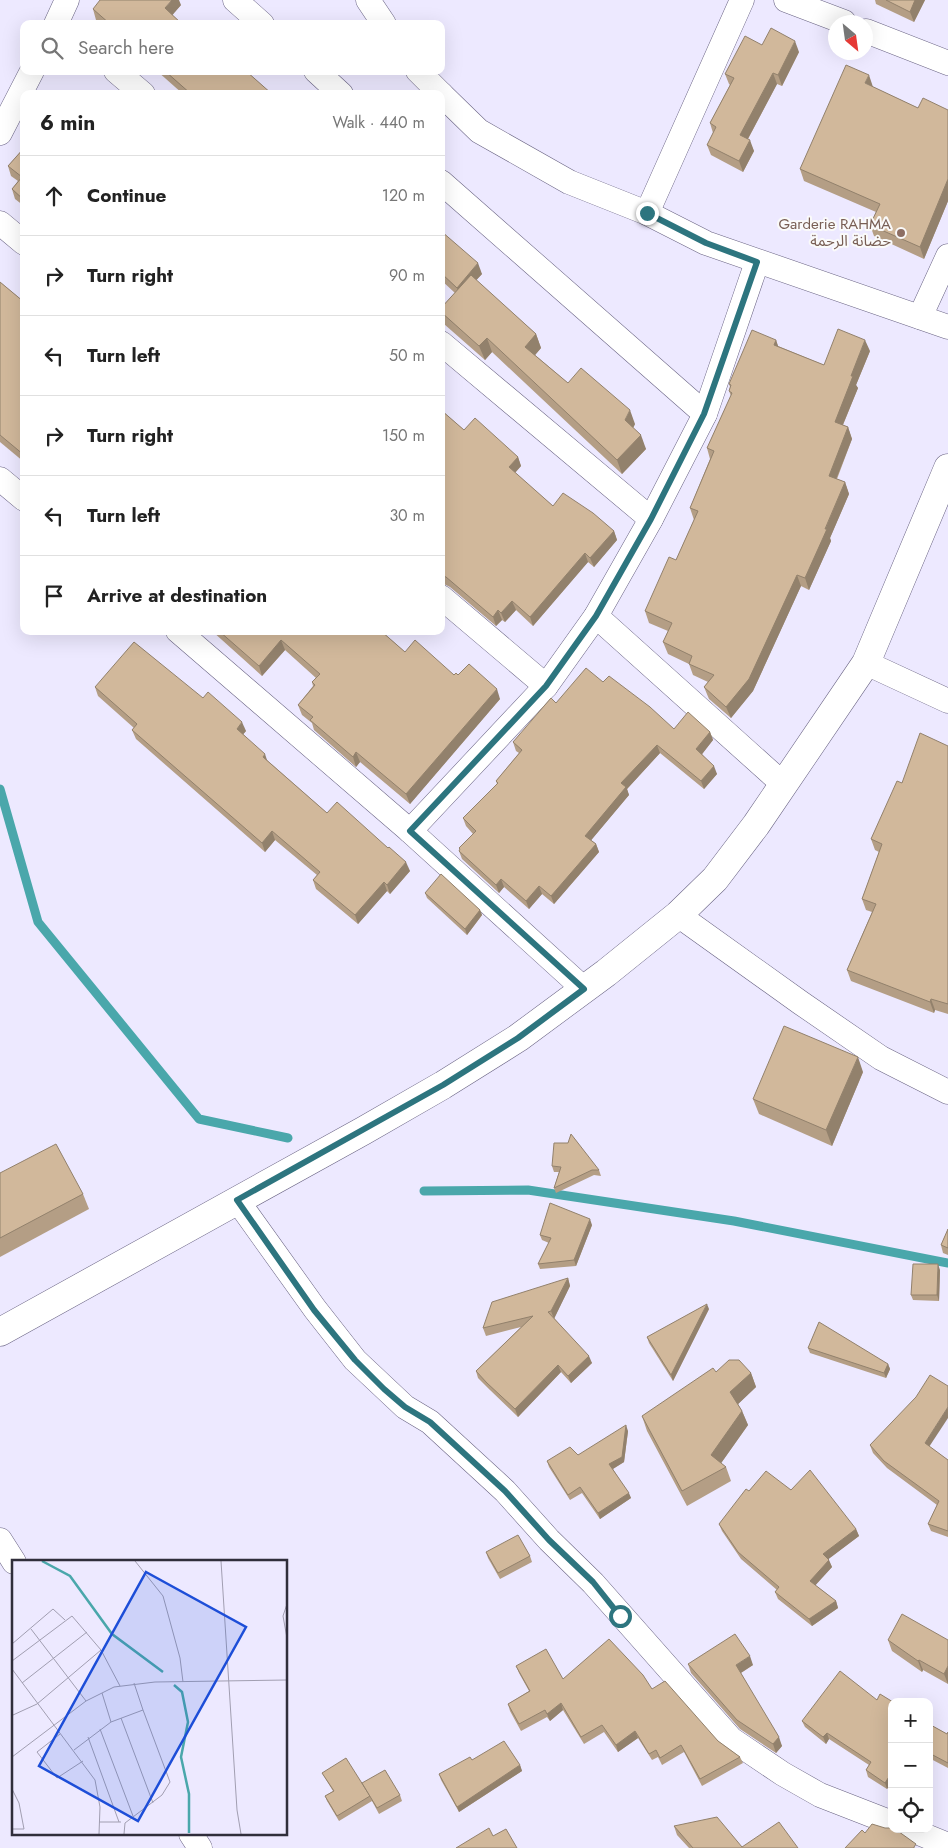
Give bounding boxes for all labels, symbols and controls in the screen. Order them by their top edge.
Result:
north arrow [828,15,873,60]
search box [20,20,445,75]
icon: search [38,34,66,62]
text: Search here [78,34,174,61]
text: 6 min [40,108,95,138]
text: Walk · 440 m [332,111,425,134]
icon: ahead [40,182,68,210]
text: Continue [87,182,166,209]
text: 120 m [382,184,425,207]
route end [636,202,659,225]
place label: Garderie RAHMA حضانة الرحمة [778,213,891,252]
marker: Garderie RAHMA حضانة الرحمة [895,227,907,239]
icon: right [40,262,68,290]
text: Turn right [87,262,173,289]
text: 90 m [389,264,425,287]
icon: left [40,342,68,370]
text: Turn left [87,342,160,369]
text: 50 m [389,344,425,367]
icon: right [40,422,68,450]
text: Turn right [87,422,173,449]
text: 150 m [382,424,425,447]
icon: left [40,502,68,530]
text: Turn left [87,502,160,529]
text: 30 m [389,504,425,527]
icon: arrive [40,582,68,610]
text: Arrive at destination [87,582,267,609]
inset map [12,1560,288,1836]
route start [609,1605,632,1628]
map controls [888,1698,933,1833]
button: + [888,1698,933,1743]
button: − [888,1743,933,1788]
button: locate [888,1788,933,1833]

